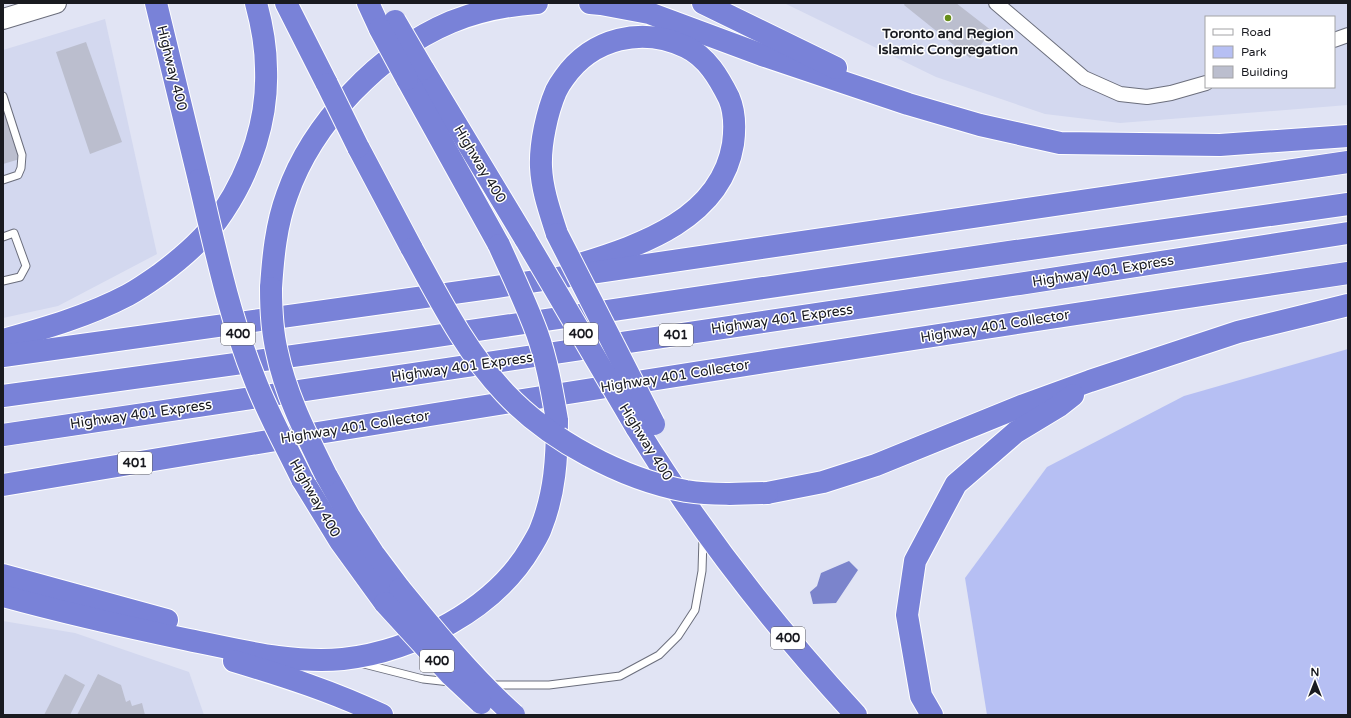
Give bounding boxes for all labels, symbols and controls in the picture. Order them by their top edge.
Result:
marker: Toronto and Region Islamic Congregation [943,13,953,23]
legend [1205,16,1335,88]
street label: Highway 400 [153,24,191,113]
place label: Toronto and Region Islamic Congregation [878,25,1018,58]
text: Road [1241,25,1271,39]
text: Park [1241,45,1267,59]
text: Building [1241,65,1288,79]
street label: Highway 400 [450,122,510,206]
street label: Highway 401 Express [1031,251,1175,291]
street label: Highway 401 Express [710,301,854,337]
street label: Highway 401 Collector [919,306,1071,346]
road number: 400 [221,323,255,345]
road number: 400 [564,323,598,345]
road number: 401 [659,324,693,346]
street label: Highway 401 Express [390,349,534,385]
street label: Highway 401 Collector [599,356,751,396]
street label: Highway 401 Express [69,396,213,432]
street label: Highway 400 [616,400,676,484]
street label: Highway 401 Collector [279,407,431,447]
road number: 401 [118,452,152,474]
street label: Highway 400 [286,456,344,540]
road number: 400 [771,627,805,649]
road number: 400 [420,650,454,672]
north arrow [1295,662,1335,702]
text: N [1311,666,1319,679]

